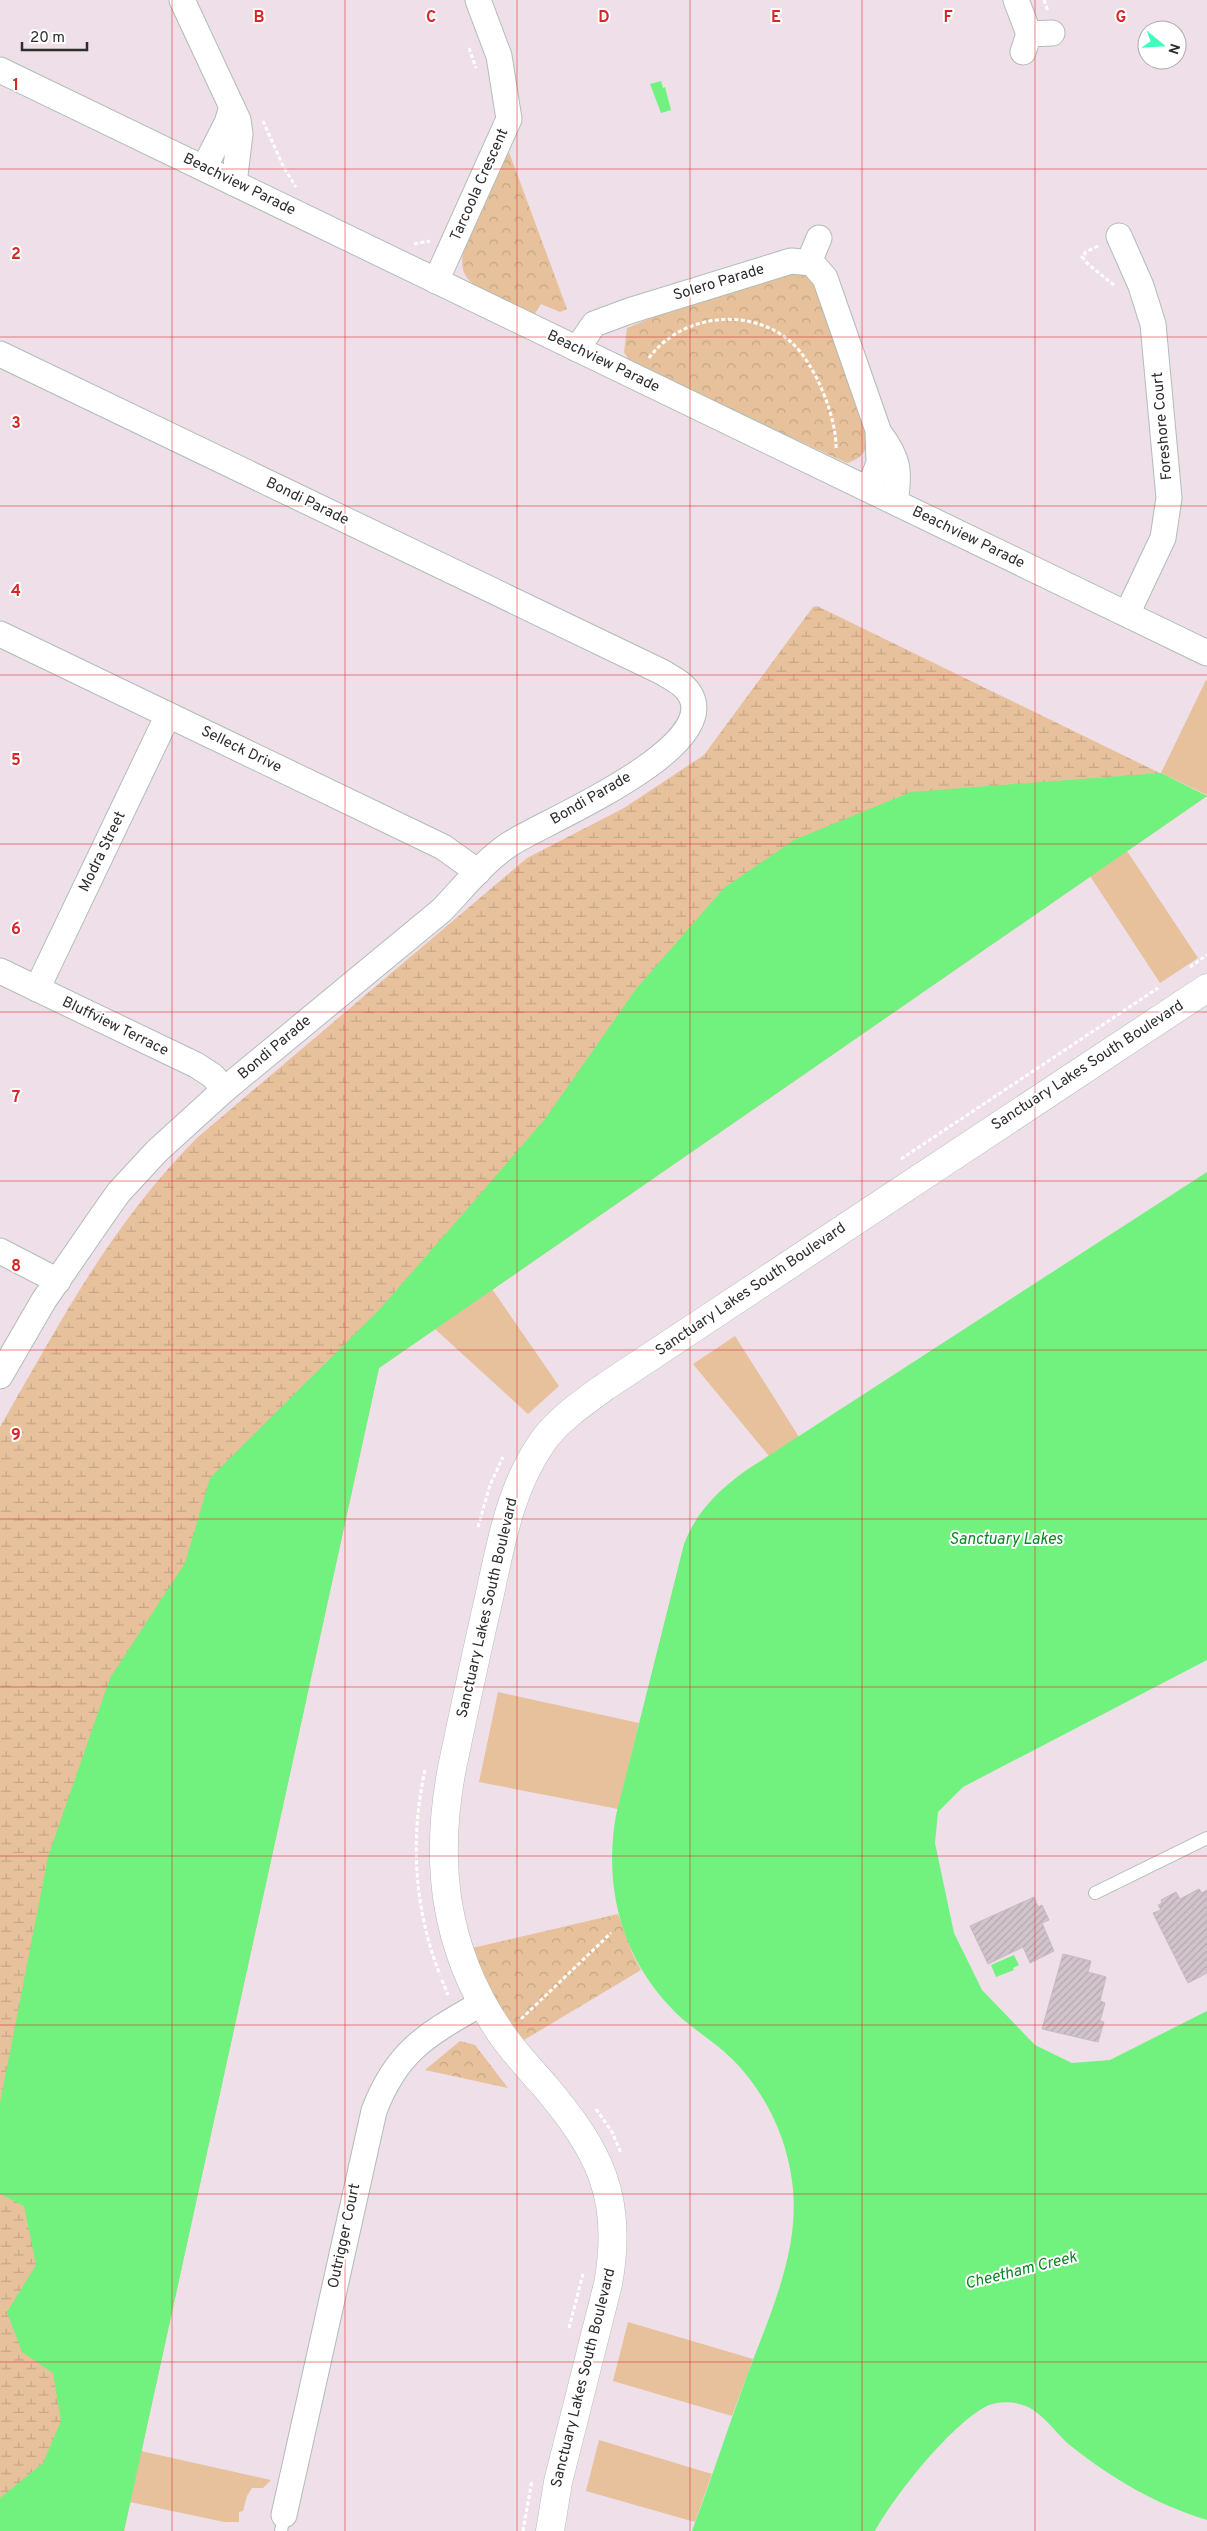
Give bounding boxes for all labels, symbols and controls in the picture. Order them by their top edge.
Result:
text: B [253,8,265,28]
text: C [426,8,436,28]
text: D [598,8,610,28]
text: E [771,8,781,28]
text: F [943,8,953,28]
text: G [1116,8,1126,28]
scale bar [22,20,88,52]
north arrow [1137,20,1187,70]
text: 20 m [30,29,65,48]
text: N [1163,41,1183,56]
text: 1 [13,76,19,96]
street label: Tarcoola Crescent [447,126,513,244]
street label: Beachview Parade [180,149,298,221]
text: 2 [11,245,21,265]
street label: Solero Parade [671,260,767,306]
street label: Beachview Parade [544,326,662,398]
street label: Foreshore Court [1149,371,1177,481]
text: 3 [11,414,21,434]
street label: Bondi Parade [262,474,352,530]
street label: Beachview Parade [909,502,1027,574]
text: 4 [11,582,21,602]
street label: Selleck Drive [198,722,284,778]
text: 5 [11,751,21,771]
street label: Bondi Parade [547,768,635,830]
street label: Modra Street [75,809,131,895]
text: 6 [11,920,21,940]
street label: Bluffview Terrace [59,993,171,1061]
street label: Sanctuary Lakes South Boulevard [988,997,1188,1135]
street label: Bondi Parade [234,1012,316,1084]
text: 7 [12,1088,20,1108]
street label: Sanctuary Lakes South Boulevard [652,1219,850,1361]
text: 8 [11,1257,21,1277]
text: 9 [11,1426,21,1446]
street label: Sanctuary Lakes South Boulevard [453,1496,523,1720]
water label: Sanctuary Lakes [949,1530,1063,1550]
street label: Outrigger Court [325,2182,365,2290]
water label: Cheetham Creek [963,2247,1080,2295]
street label: Sanctuary Lakes South Boulevard [548,2266,620,2490]

